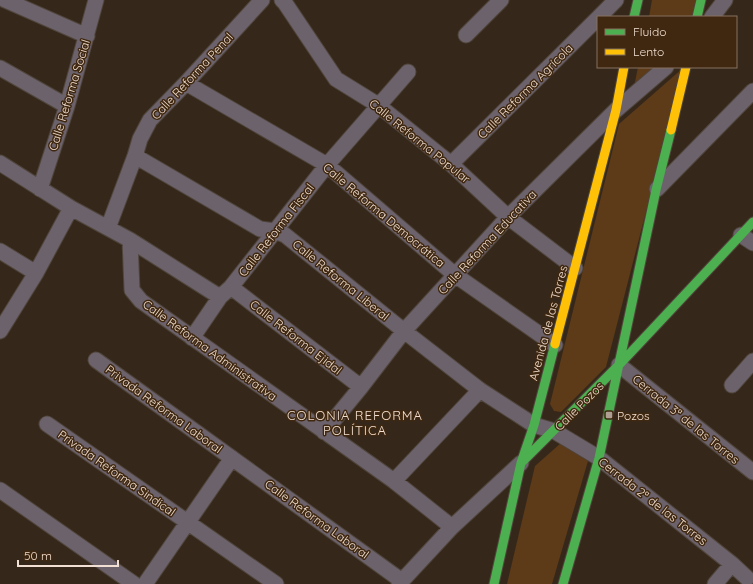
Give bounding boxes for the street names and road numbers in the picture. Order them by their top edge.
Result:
street label: Calle Reforma Penal [148,29,236,123]
street label: Calle Reforma Social [45,38,93,152]
street label: Calle Reforma Agrícola [474,40,576,142]
street label: Calle Reforma Popular [366,96,474,187]
street label: Calle Reforma Democrática [320,160,448,270]
street label: Calle Reforma Fiscal [235,181,317,279]
street label: Calle Reforma Educativa [435,187,539,297]
street label: Calle Reforma Liberal [290,236,392,324]
street label: Avenida de las Torres [525,263,571,382]
street label: Calle Reforma Administrativa [140,296,280,404]
street label: Calle Reforma Ejidal [247,296,345,378]
street label: Privada Reforma Laboral [103,362,225,456]
street label: Cerrada 3ª de las Torres [629,371,743,467]
street label: Calle Pozos [551,378,607,434]
street label: Privada Reforma Sindical [55,427,179,519]
street label: Cerrada 2ª de las Torres [596,454,711,548]
street label: Calle Reforma Laboral [262,476,372,562]

